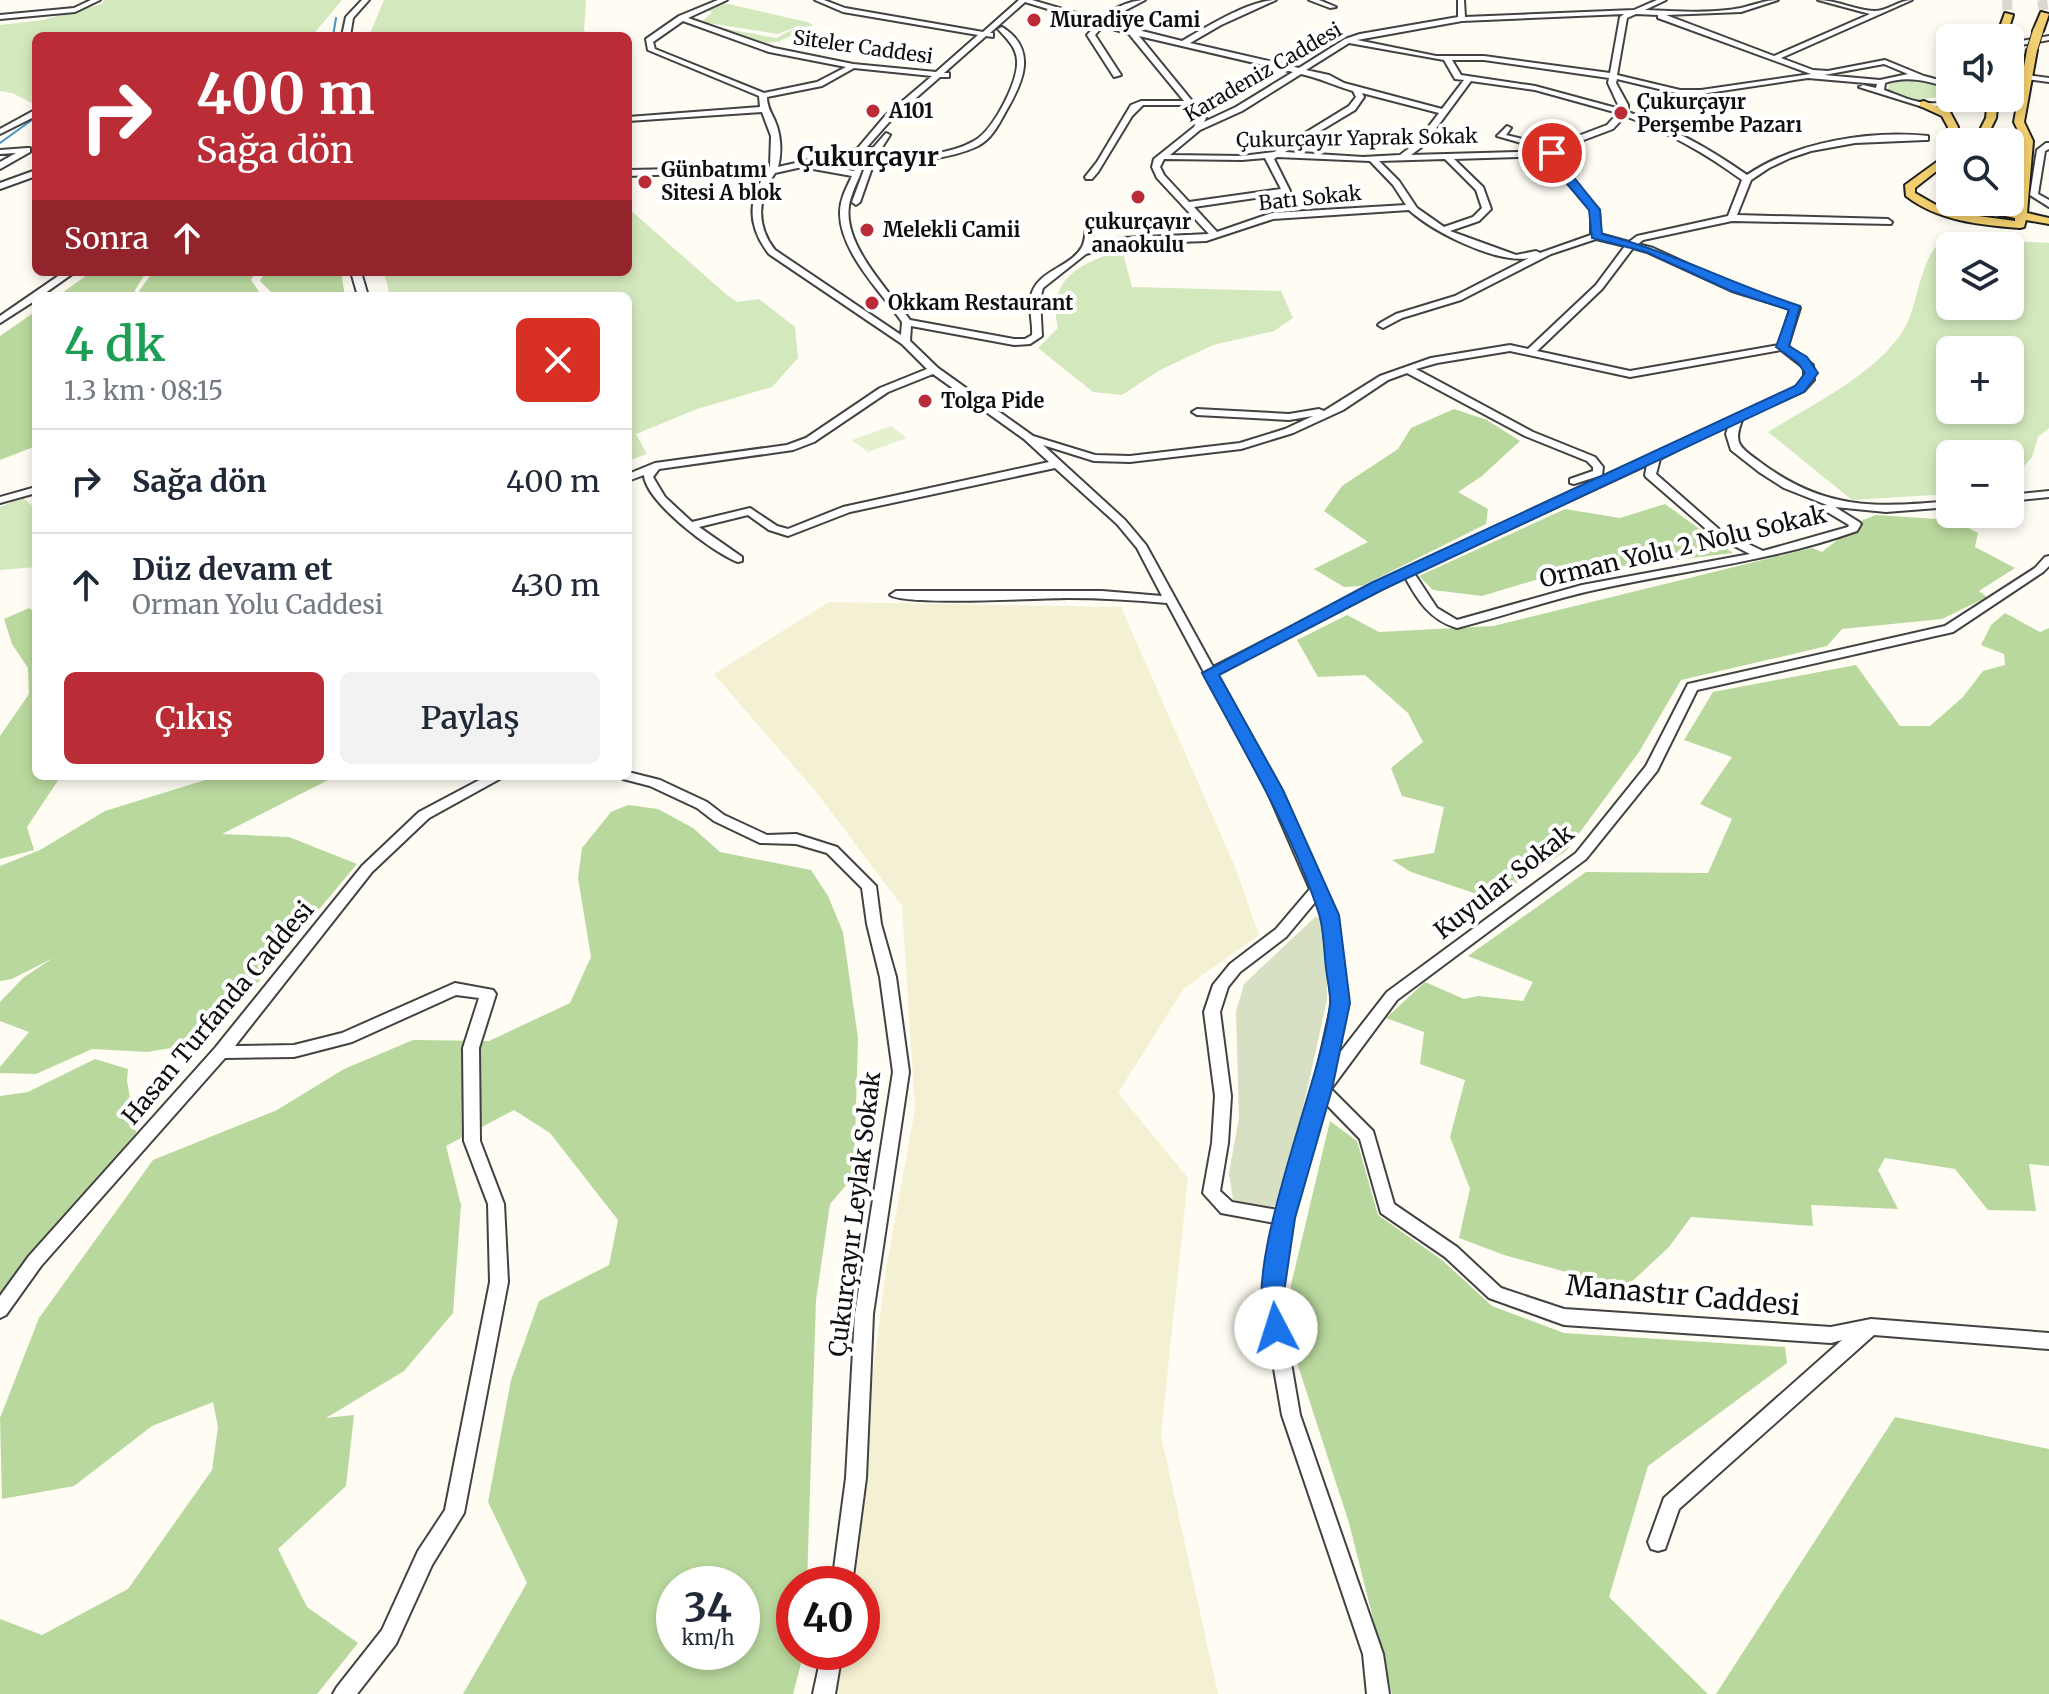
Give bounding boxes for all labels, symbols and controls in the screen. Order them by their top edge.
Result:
place label: Muradiye Cami [1050,7,1200,32]
marker: Muradiye Cami [1025,11,1043,29]
street label: Karadeniz Caddesi [1180,16,1346,127]
street label: Siteler Caddesi [792,24,935,69]
map controls [1936,24,2024,528]
button: sound [1936,24,2024,112]
text: 400 m [196,59,375,129]
icon: right [64,64,168,168]
place label: Çukurçayır Perşembe Pazarı [1637,89,1802,137]
place label: A101 [888,98,933,123]
marker: A101 [864,102,882,120]
marker: Çukurçayır Perşembe Pazarı [1612,104,1630,122]
pin [1518,119,1586,187]
street label: Çukurçayır Yaprak Sokak [1236,123,1478,152]
text: Sağa dön [196,128,354,173]
button: search [1936,128,2024,216]
icon: arrive [1530,131,1574,175]
district label: Çukurçayır [797,140,939,173]
place label: Günbatımı Sitesi A blok [661,157,782,205]
marker: Günbatımı Sitesi A blok [636,173,654,191]
street label: Batı Sokak [1257,180,1363,215]
marker: çukurçayır anaokulu [1129,188,1147,206]
place label: çukurçayır anaokulu [1085,209,1191,257]
icon: ahead [165,216,209,260]
place label: Melekli Camii [883,217,1020,242]
text: Sonra [64,219,149,257]
marker: Melekli Camii [858,221,876,239]
button: layers [1936,232,2024,320]
place label: Okkam Restaurant [888,290,1073,315]
marker: Okkam Restaurant [863,294,881,312]
text: 4 dk [64,314,165,374]
button: close [516,318,600,402]
button: + [1936,336,2024,424]
text: 1.3 km · 08:15 [64,374,223,407]
place label: Tolga Pide [941,388,1045,413]
marker: Tolga Pide [916,392,934,410]
button: − [1936,440,2024,528]
icon: right [64,459,108,503]
text: Sağa dön [132,462,267,500]
text: 400 m [506,462,600,500]
street label: Orman Yolu 2 Nolu Sokak [1536,498,1830,595]
text: Düz devam et [132,550,333,588]
icon: ahead [64,563,108,607]
text: 430 m [511,566,600,604]
text: Orman Yolu Caddesi [132,588,383,621]
button: Çıkış [64,672,324,764]
button: Paylaş [340,672,600,764]
street label: Kuyular Sokak [1428,817,1580,946]
street label: Hasan Turfanda Caddesi [115,894,320,1131]
street label: Çukurçayır Leylak Sokak [822,1069,887,1358]
street label: Manastır Caddesi [1565,1267,1801,1323]
position arrow [1234,1286,1318,1370]
speed limit sign: 40 [776,1566,880,1670]
text: 34 [684,1583,732,1633]
text: km/h [682,1625,734,1650]

